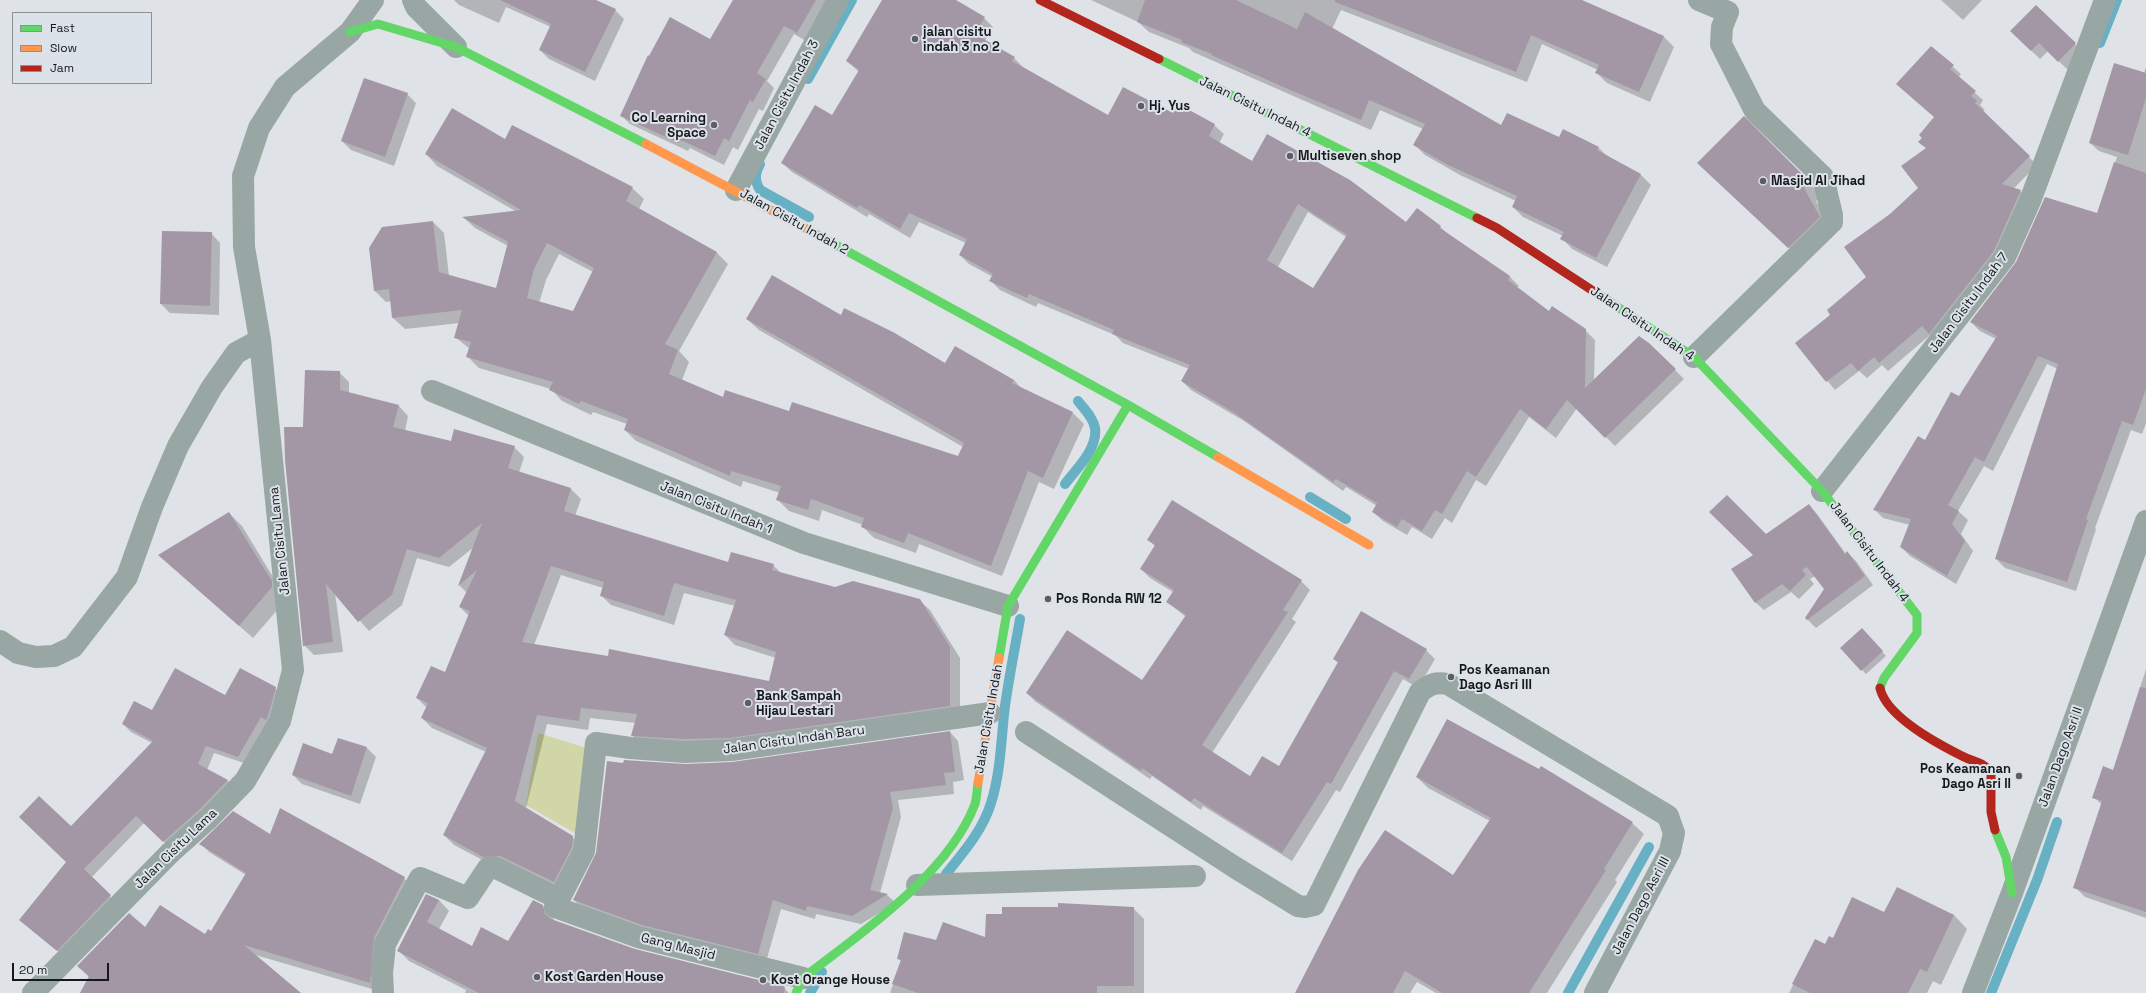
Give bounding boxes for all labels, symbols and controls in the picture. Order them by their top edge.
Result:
legend [12,12,152,84]
text: Fast [50,20,75,36]
place label: jalan cisitu indah 3 no 2 [923,24,1000,55]
marker: jalan cisitu indah 3 no 2 [910,34,920,44]
street label: Jalan Cisitu Indah 3 [752,38,822,152]
text: Slow [50,40,77,56]
text: Jam [50,60,74,76]
street label: Jalan Cisitu Indah 4 [1197,73,1313,141]
place label: Hj. Yus [1149,98,1190,114]
marker: Hj. Yus [1136,101,1146,111]
place label: Co Learning Space [631,110,706,141]
marker: Co Learning Space [709,120,719,130]
place label: Multiseven shop [1298,148,1401,164]
marker: Multiseven shop [1285,151,1295,161]
place label: Masjid Al Jihad [1771,173,1865,189]
marker: Masjid Al Jihad [1758,176,1768,186]
street label: Jalan Cisitu Indah 2 [737,186,851,258]
street label: Jalan Cisitu Indah 7 [1926,250,2012,356]
street label: Jalan Cisitu Indah 4 [1587,283,1697,365]
street label: Jalan Cisitu Indah 1 [658,478,774,538]
street label: Jalan Cisitu Lama [267,486,293,596]
street label: Jalan Cisitu Indah 4 [1826,499,1912,605]
place label: Pos Ronda RW 12 [1056,591,1162,607]
marker: Pos Ronda RW 12 [1043,594,1053,604]
place label: Pos Keamanan Dago Asri III [1459,662,1550,693]
street label: Jalan Cisitu Indah [972,663,1006,775]
marker: Pos Keamanan Dago Asri III [1446,672,1456,682]
place label: Bank Sampah Hijau Lestari [756,688,841,719]
marker: Bank Sampah Hijau Lestari [743,698,753,708]
street label: Jalan Dago Asri II [2036,705,2086,809]
street label: Jalan Cisitu Indah Baru [722,722,866,758]
place label: Pos Keamanan Dago Asri II [1920,761,2011,792]
marker: Pos Keamanan Dago Asri II [2014,771,2024,781]
street label: Jalan Cisitu Lama [131,806,221,892]
street label: Jalan Dago Asri III [1609,854,1673,958]
street label: Gang Masjid [639,930,717,964]
scale bar [14,955,111,981]
text: 20 m [19,962,47,978]
place label: Kost Garden House [545,969,664,985]
marker: Kost Garden House [532,972,542,982]
place label: Kost Orange House [771,972,890,988]
marker: Kost Orange House [758,975,768,985]

